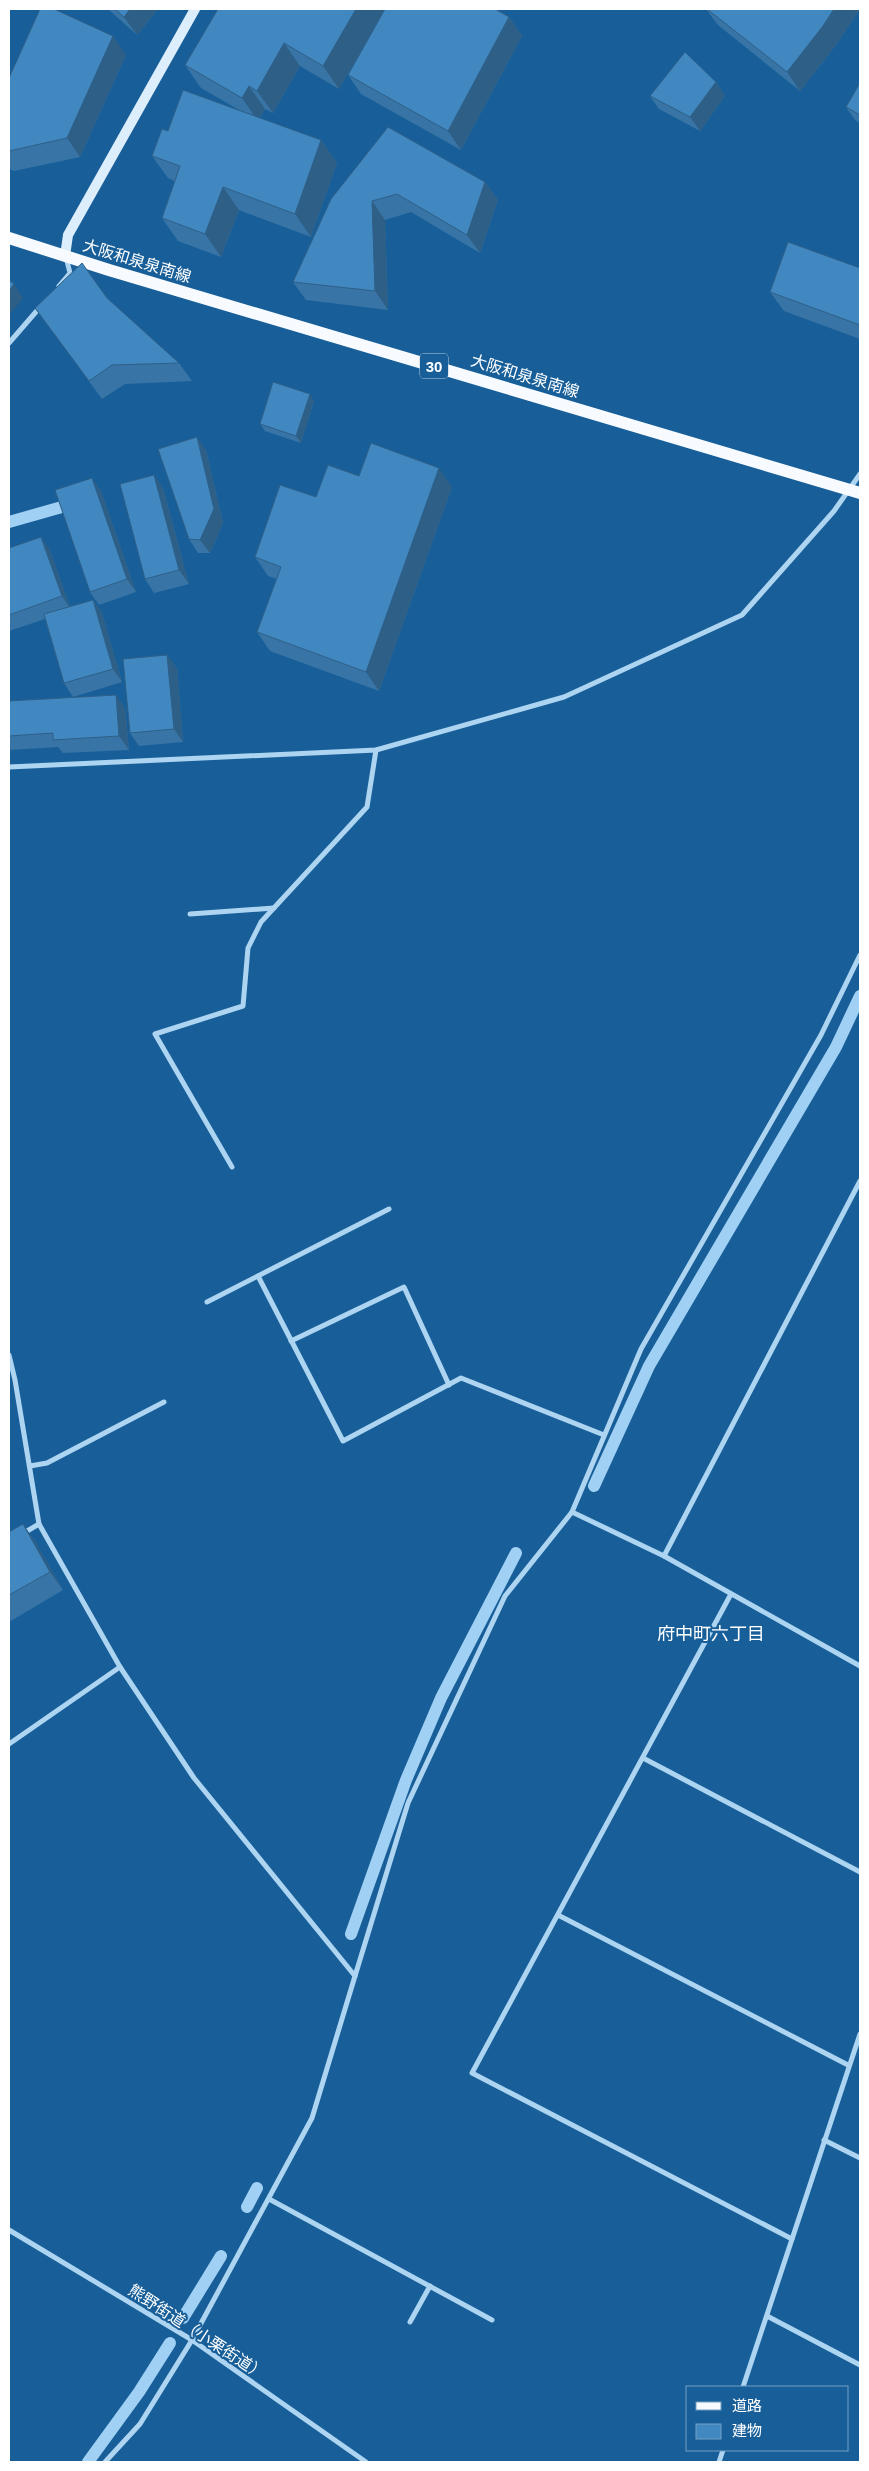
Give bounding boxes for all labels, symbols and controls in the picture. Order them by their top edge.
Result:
street label: 大阪和泉泉南線 [81,236,193,286]
street label: 大阪和泉泉南線 [469,351,581,401]
road number: 30 [420,354,448,378]
district label: 府中町六丁目 [657,1624,765,1644]
street label: 熊野街道（小栗街道） [125,2281,269,2383]
legend [686,2386,849,2451]
text: 道路 [732,2397,762,2414]
text: 建物 [732,2422,762,2439]

